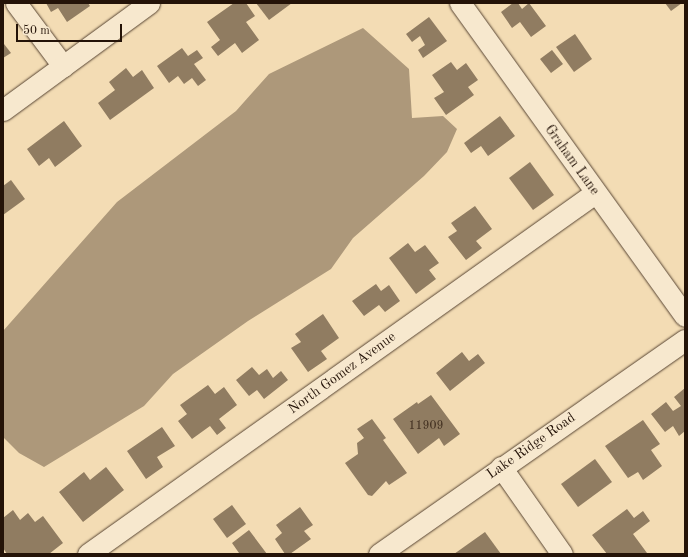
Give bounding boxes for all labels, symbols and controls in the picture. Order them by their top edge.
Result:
scale bar [18,16,124,42]
text: 50 m [23,25,50,37]
street label: Graham Lane [541,122,603,198]
street label: North Gomez Avenue [285,328,399,418]
street label: Lake Ridge Road [484,409,578,483]
house number: 11909 [409,420,443,434]

